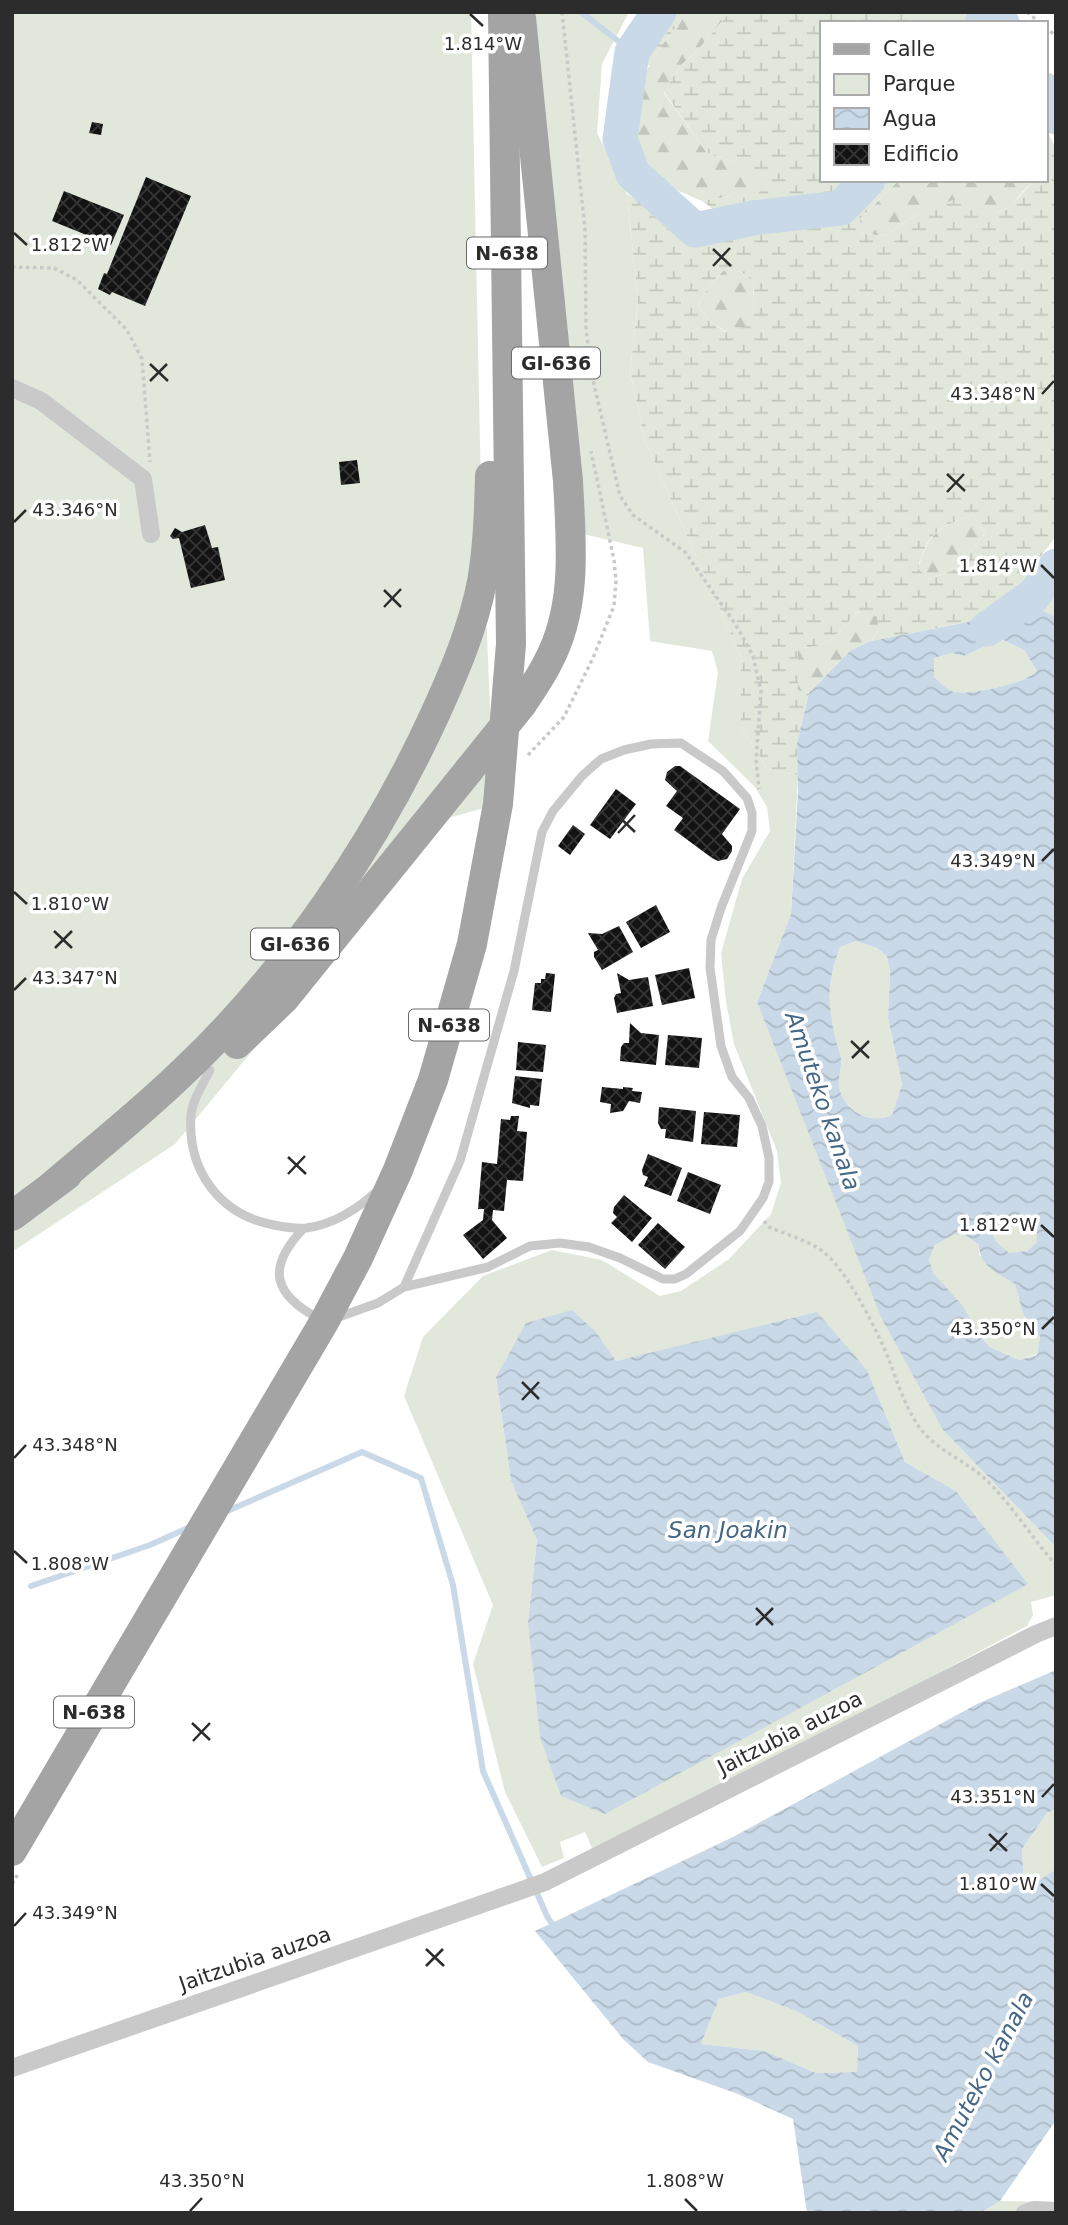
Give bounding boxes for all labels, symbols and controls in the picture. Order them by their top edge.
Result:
legend [820,21,1047,182]
text: 1.814°W [444,33,522,54]
text: Calle [883,37,935,61]
text: Parque [883,72,955,96]
text: Agua [883,107,937,131]
text: Edificio [883,142,959,166]
text: 1.812°W [31,234,109,255]
road number: N-638 [467,238,547,268]
road number: GI-636 [512,348,600,378]
text: 43.348°N [950,383,1036,404]
text: 43.346°N [32,499,118,520]
text: 1.814°W [959,555,1037,576]
text: 43.349°N [950,850,1036,871]
text: 1.810°W [31,893,109,914]
road number: GI-636 [251,928,339,960]
text: 43.347°N [32,967,118,988]
water label: Amuteko kanala [780,1006,866,1194]
road number: N-638 [409,1009,489,1040]
text: 1.812°W [959,1214,1037,1235]
text: 43.350°N [950,1318,1036,1339]
text: 43.348°N [32,1434,118,1455]
water label: San Joakin [668,1517,788,1543]
text: 1.808°W [31,1553,109,1574]
street label: Jaitzubia auzoa [712,1686,866,1781]
road number: N-638 [54,1696,134,1728]
text: 43.351°N [950,1786,1036,1807]
text: 1.810°W [959,1873,1037,1894]
text: 43.349°N [32,1902,118,1923]
street label: Jaitzubia auzoa [174,1922,334,1997]
water label: Amuteko kanala [927,1987,1038,2166]
text: 43.350°N [159,2170,245,2191]
text: 1.808°W [646,2170,724,2191]

